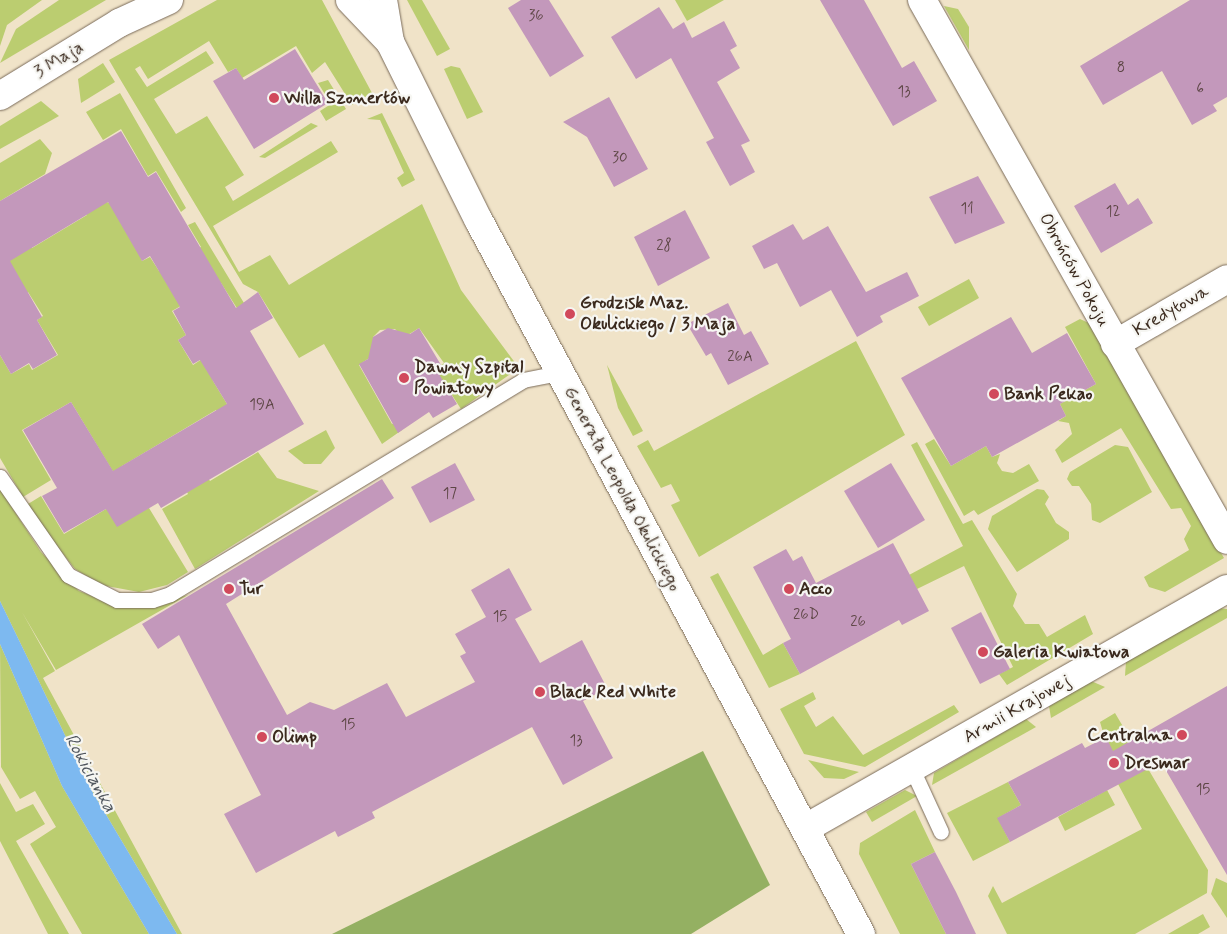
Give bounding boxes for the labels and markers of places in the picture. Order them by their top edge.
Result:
place label: Willa Szonertów [284,87,410,109]
marker: Willa Szonertów [268,92,280,104]
place label: Grodzisk Maz. Okulickiego / 3 Maja [580,293,735,336]
marker: Grodzisk Maz. Okulickiego / 3 Maja [564,308,576,320]
place label: Dawny Szpital Powiatowy [414,357,529,399]
marker: Dawny Szpital Powiatowy [398,372,410,384]
place label: Bank Pekao [1004,383,1093,405]
marker: Bank Pekao [988,388,1000,400]
place label: Tur [239,578,263,600]
place label: Acco [799,578,832,600]
marker: Tur [223,583,235,595]
marker: Acco [783,583,795,595]
place label: Galeria Kwiatowa [993,641,1127,663]
marker: Galeria Kwiatowa [977,646,989,658]
place label: Black Red White [550,681,676,703]
marker: Black Red White [534,686,546,698]
place label: Centralna [1087,724,1172,746]
place label: Olimp [272,726,317,748]
marker: Centralna [1176,729,1188,741]
marker: Olimp [256,731,268,743]
place label: Dresmar [1124,752,1189,774]
marker: Dresmar [1108,757,1120,769]

